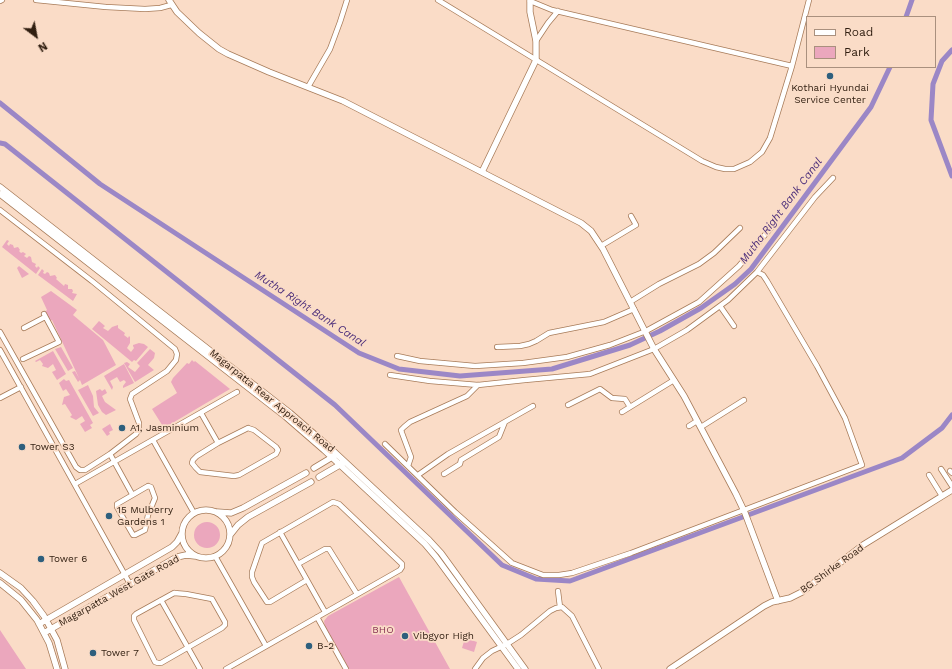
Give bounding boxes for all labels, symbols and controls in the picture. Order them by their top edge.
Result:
north arrow [16,16,56,56]
legend [806,16,936,68]
text: Road [844,25,873,39]
text: N [36,39,50,54]
text: Park [844,45,870,59]
marker: Kothari Hyundai Service Center [825,71,835,81]
place label: Kothari Hyundai Service Center [791,82,869,106]
water label: Mutha Right Bank Canal [737,155,825,267]
water label: Mutha Right Bank Canal [252,268,368,350]
street label: Magarpatta Rear Approach Road [207,347,337,455]
place label: A1, Jasminium [130,422,199,434]
marker: A1, Jasminium [117,423,127,433]
place label: Tower S3 [30,441,74,453]
marker: Tower S3 [17,442,27,452]
place label: 15 Mulberry Gardens 1 [117,504,173,528]
marker: 15 Mulberry Gardens 1 [104,511,114,521]
street label: BG Shirke Road [798,542,866,596]
place label: Tower 6 [49,553,87,565]
street label: Magarpatta West Gate Road [57,553,181,629]
marker: Tower 6 [36,554,46,564]
park label: BHO [372,624,394,636]
place label: Vibgyor High [413,630,474,642]
marker: Vibgyor High [400,631,410,641]
place label: B-2 [317,640,334,652]
marker: B-2 [304,641,314,651]
place label: Tower 7 [101,647,139,659]
marker: Tower 7 [88,648,98,658]

